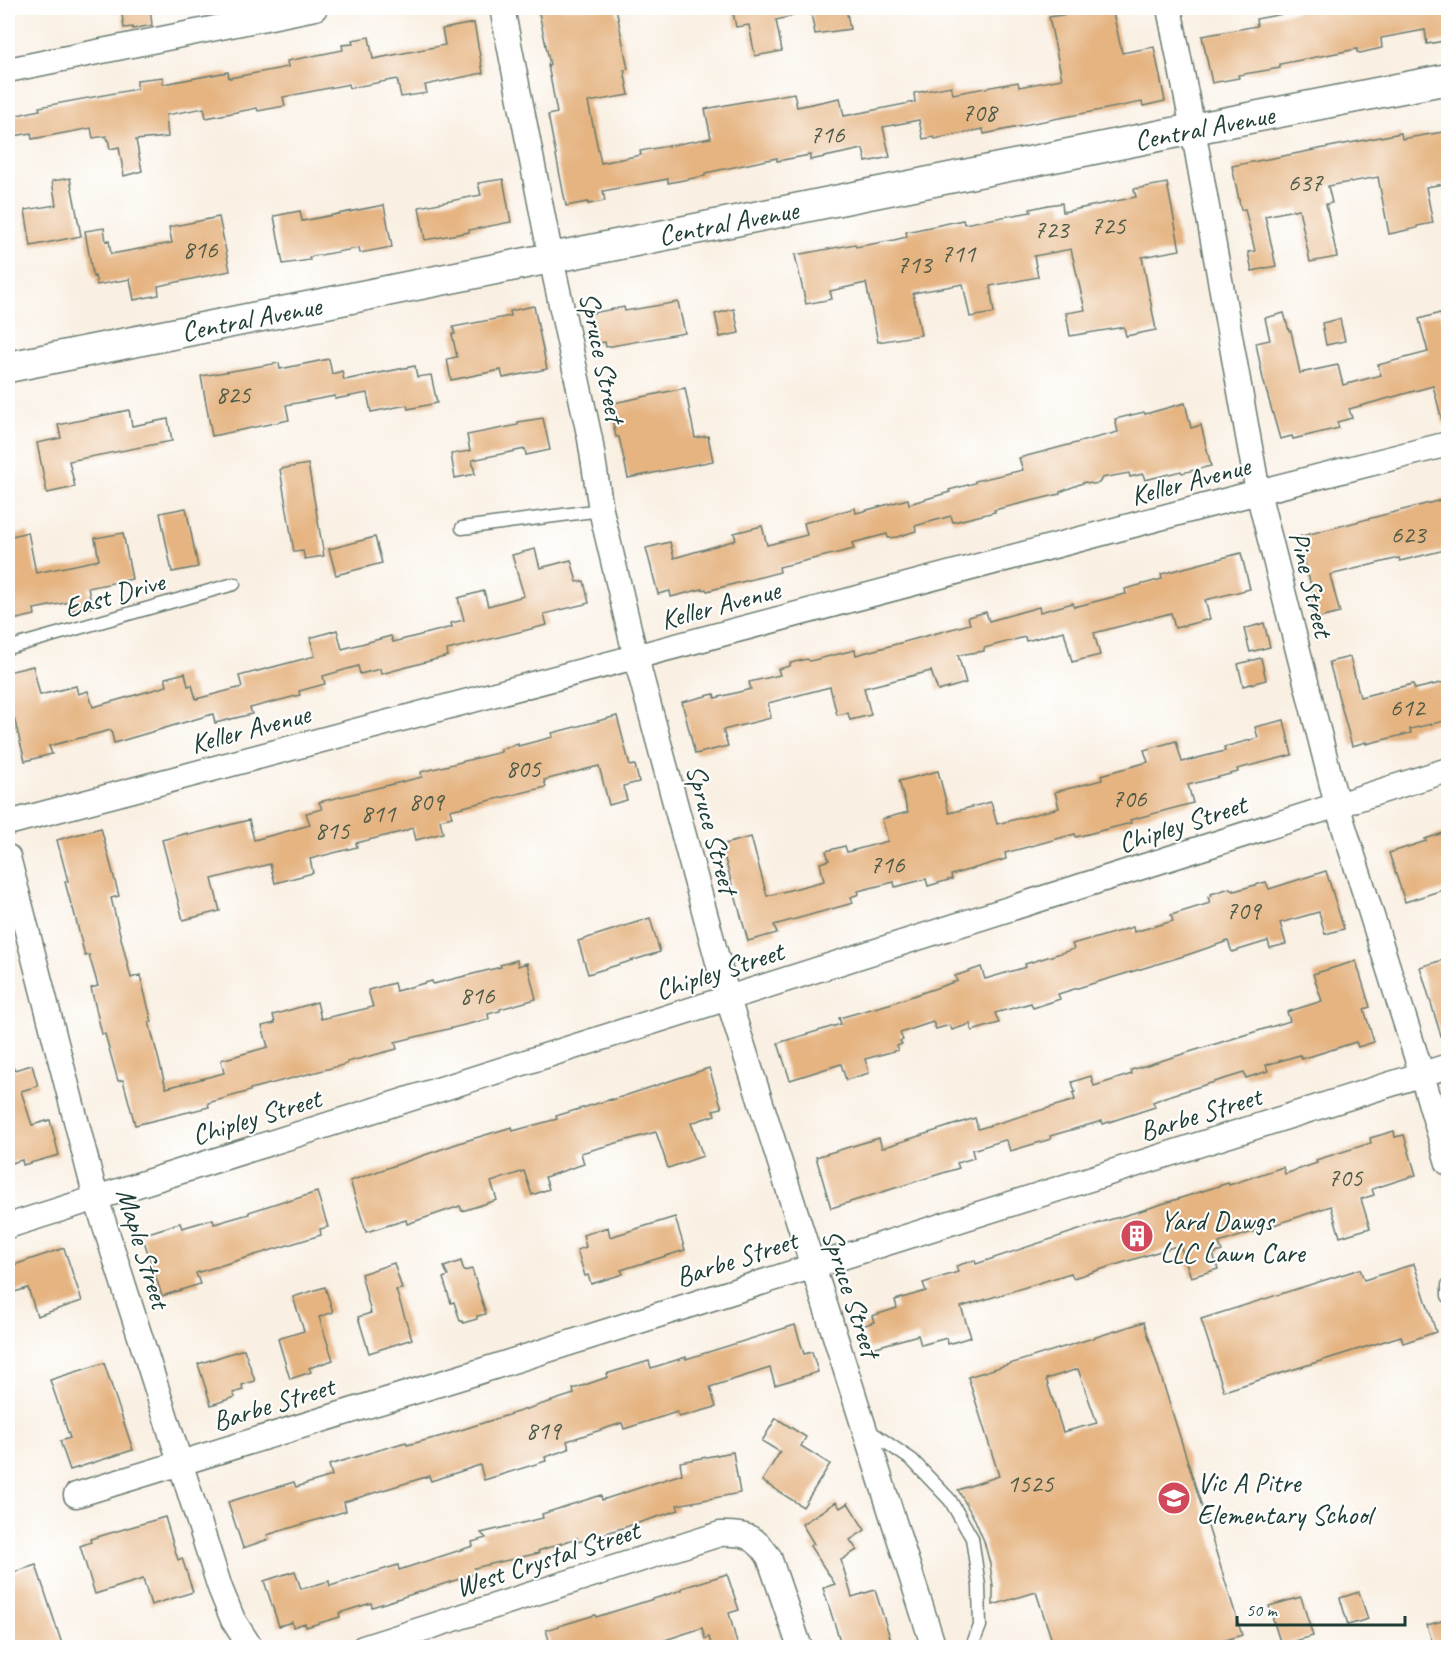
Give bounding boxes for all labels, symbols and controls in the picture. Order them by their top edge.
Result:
house number: 708 [961,96,999,129]
street label: Central Avenue [1131,96,1279,158]
house number: 716 [809,118,846,151]
house number: 637 [1287,166,1324,199]
street label: Central Avenue [655,191,803,253]
house number: 725 [1090,209,1127,242]
house number: 723 [1033,213,1071,246]
house number: 816 [182,233,219,266]
house number: 711 [940,237,977,270]
house number: 713 [896,248,934,281]
street label: Central Avenue [178,287,326,349]
street label: Spruce Street [572,289,634,429]
house number: 825 [215,378,252,411]
street label: Keller Avenue [1127,447,1255,513]
house number: 623 [1390,518,1428,551]
street label: Pine Street [1282,528,1342,643]
street label: East Drive [60,563,170,625]
street label: Keller Avenue [657,571,785,637]
house number: 612 [1389,691,1427,724]
street label: Keller Avenue [187,695,315,761]
house number: 805 [505,752,542,785]
street label: Spruce Street [679,761,747,901]
house number: 706 [1111,782,1148,815]
house number: 809 [408,785,446,818]
street label: Chipley Street [1114,785,1253,861]
house number: 811 [360,797,397,830]
house number: 815 [314,814,351,847]
house number: 716 [869,848,906,881]
house number: 709 [1225,894,1263,927]
street label: Chipley Street [651,932,790,1008]
house number: 816 [459,979,496,1012]
street label: Barbe Street [1135,1078,1268,1149]
street label: Chipley Street [188,1080,327,1153]
house number: 705 [1327,1161,1364,1194]
street label: Maple Street [109,1184,179,1315]
place label: Yard Dawgs LLC Lawn Care [1160,1203,1307,1270]
building icon: Yard Dawgs LLC Lawn Care [1119,1218,1155,1254]
street label: Barbe Street [671,1222,804,1294]
street label: Spruce Street [814,1225,890,1365]
street label: Barbe Street [208,1368,341,1439]
house number: 819 [525,1414,563,1447]
place label: Vic A Pitre Elementary School [1197,1465,1377,1532]
house number: 1525 [1007,1467,1055,1500]
school or university icon: Vic A Pitre Elementary School [1156,1480,1192,1516]
street label: West Crystal Street [451,1511,646,1605]
scale bar [1237,1589,1405,1627]
text: 50 m [1246,1599,1279,1621]

